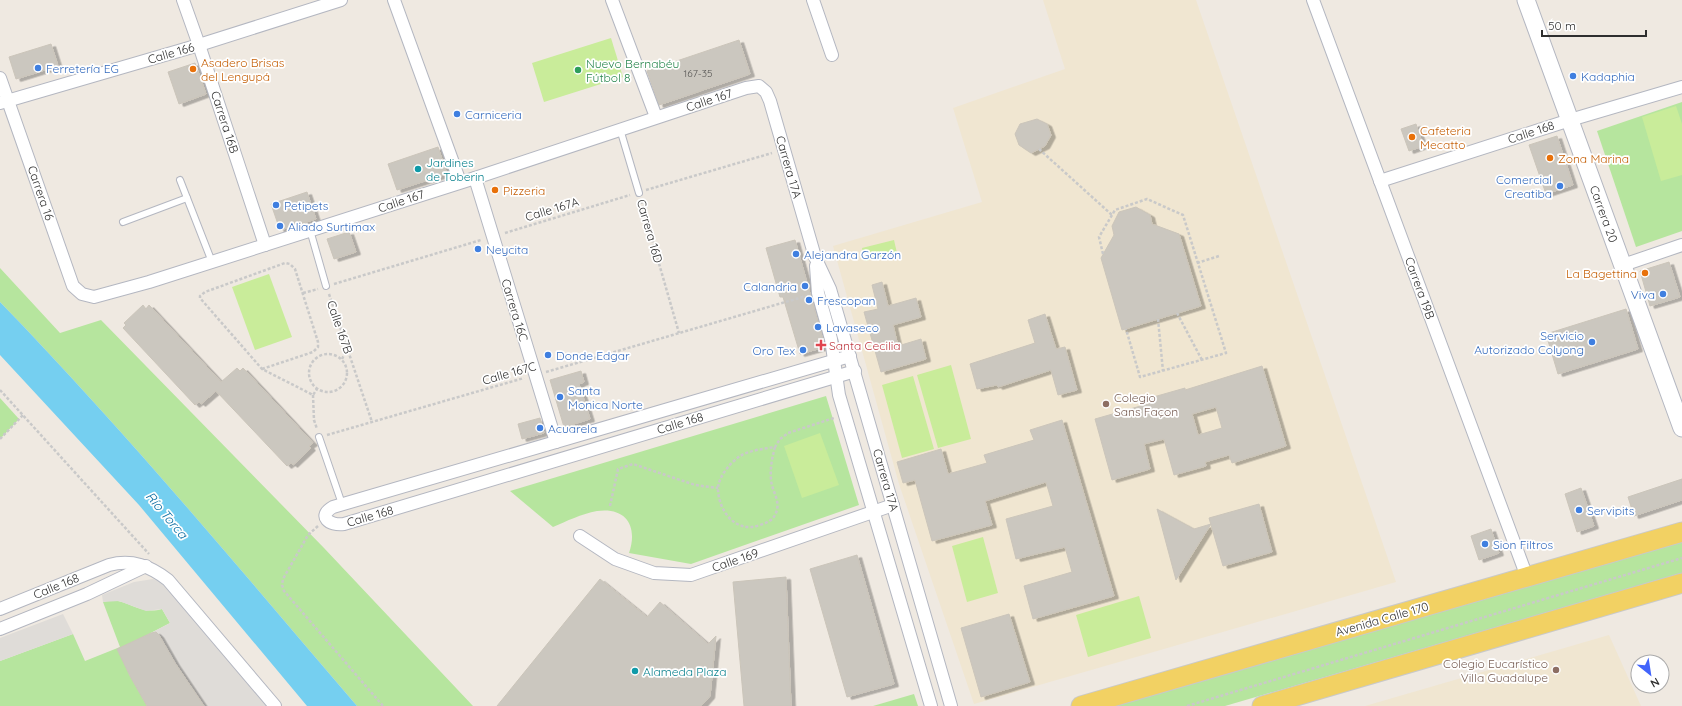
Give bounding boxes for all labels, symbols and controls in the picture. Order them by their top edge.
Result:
scale bar [1542,12,1646,38]
text: 50 m [1548,18,1576,33]
street label: Calle 166 [146,39,197,67]
place label: Asadero Brisas del Lengupá [201,55,285,84]
place label: Nuevo Bernabéu Fútbol 8 [586,56,679,85]
place label: Ferretería EG [46,61,119,76]
marker: Ferretería EG [33,63,43,73]
marker: Asadero Brisas del Lengupá [188,64,198,74]
marker: Nuevo Bernabéu Fútbol 8 [573,65,583,75]
house number: 167-35 [684,67,712,80]
place label: Kadaphia [1581,69,1635,84]
marker: Kadaphia [1568,71,1578,81]
street label: Calle 167 [684,86,734,114]
street label: Carrera 16B [208,89,242,155]
place label: Carniceria [465,107,522,122]
marker: Carniceria [452,109,462,119]
street label: Calle 168 [1506,117,1556,147]
place label: Cafeteria Mecatto [1420,123,1471,152]
marker: Cafeteria Mecatto [1407,132,1417,142]
street label: Carrera 17A [773,134,805,200]
place label: Zona Marina [1558,151,1629,166]
marker: Zona Marina [1545,153,1555,163]
place label: Jardines de Toberin [426,155,485,184]
street label: Carrera 16 [25,164,58,223]
marker: Jardines de Toberin [413,164,423,174]
place label: Comercial Creatiba [1496,172,1552,201]
marker: Comercial Creatiba [1555,181,1565,191]
place label: Pizzeria [503,183,545,198]
street label: Carrera 20 [1587,183,1621,245]
marker: Pizzeria [490,185,500,195]
street label: Calle 167 [376,187,426,215]
street label: Calle 167A [523,194,581,224]
street label: Carrera 16D [634,197,666,265]
place label: Petipets [284,198,329,213]
marker: Petipets [271,200,281,210]
place label: Aliado Surtimax [288,219,375,234]
marker: Aliado Surtimax [275,221,285,231]
place label: Neycita [486,242,528,257]
marker: Neycita [473,244,483,254]
place label: Alejandra Garzón [804,247,901,262]
marker: Alejandra Garzón [791,249,801,259]
street label: Carrera 19B [1402,255,1438,321]
place label: La Bagettina [1566,266,1637,281]
marker: La Bagettina [1640,268,1650,278]
street label: Carrera 16C [498,277,532,343]
place label: Calandria [743,279,797,294]
marker: Calandria [800,281,810,291]
place label: Viva [1631,287,1655,302]
marker: Viva [1658,289,1668,299]
place label: Frescopan [817,293,875,308]
marker: Frescopan [804,295,814,305]
street label: Calle 167B [324,298,356,356]
place label: Lavaseco [826,320,879,335]
marker: Lavaseco [813,322,823,332]
place label: Servicio Autorizado Colyong [1474,328,1584,357]
marker: Servicio Autorizado Colyong [1587,337,1597,347]
place label: Santa Cecilia [829,338,901,353]
marker: Santa Cecilia [816,340,826,350]
place label: Oro Tex [753,343,795,358]
marker: Oro Tex [798,345,808,355]
place label: Donde Edgar [556,348,630,363]
marker: Donde Edgar [543,350,553,360]
street label: Calle 167C [480,358,538,388]
place label: Santa Monica Norte [568,383,643,412]
place label: Colegio Sans Façon [1114,390,1178,419]
marker: Santa Monica Norte [555,392,565,402]
marker: Colegio Sans Façon [1101,399,1111,409]
street label: Calle 168 [655,409,705,437]
place label: Acuarela [548,421,597,436]
marker: Acuarela [535,423,545,433]
street label: Carrera 17A [870,447,902,513]
water label: Río Torca [143,488,192,543]
street label: Calle 168 [345,502,395,530]
place label: Servipits [1587,503,1635,518]
marker: Servipits [1574,505,1584,515]
place label: Sion Filtros [1493,537,1554,552]
marker: Sion Filtros [1480,539,1490,549]
street label: Calle 169 [710,545,760,575]
street label: Calle 168 [31,570,81,602]
street label: Avenida Calle 170 [1334,599,1430,639]
north arrow [1630,654,1670,694]
place label: Colegio Eucarístico Villa Guadalupe [1443,656,1548,685]
place label: Alameda Plaza [643,664,727,679]
marker: Colegio Eucarístico Villa Guadalupe [1551,665,1561,675]
marker: Alameda Plaza [630,666,640,676]
text: N [1648,675,1662,691]

